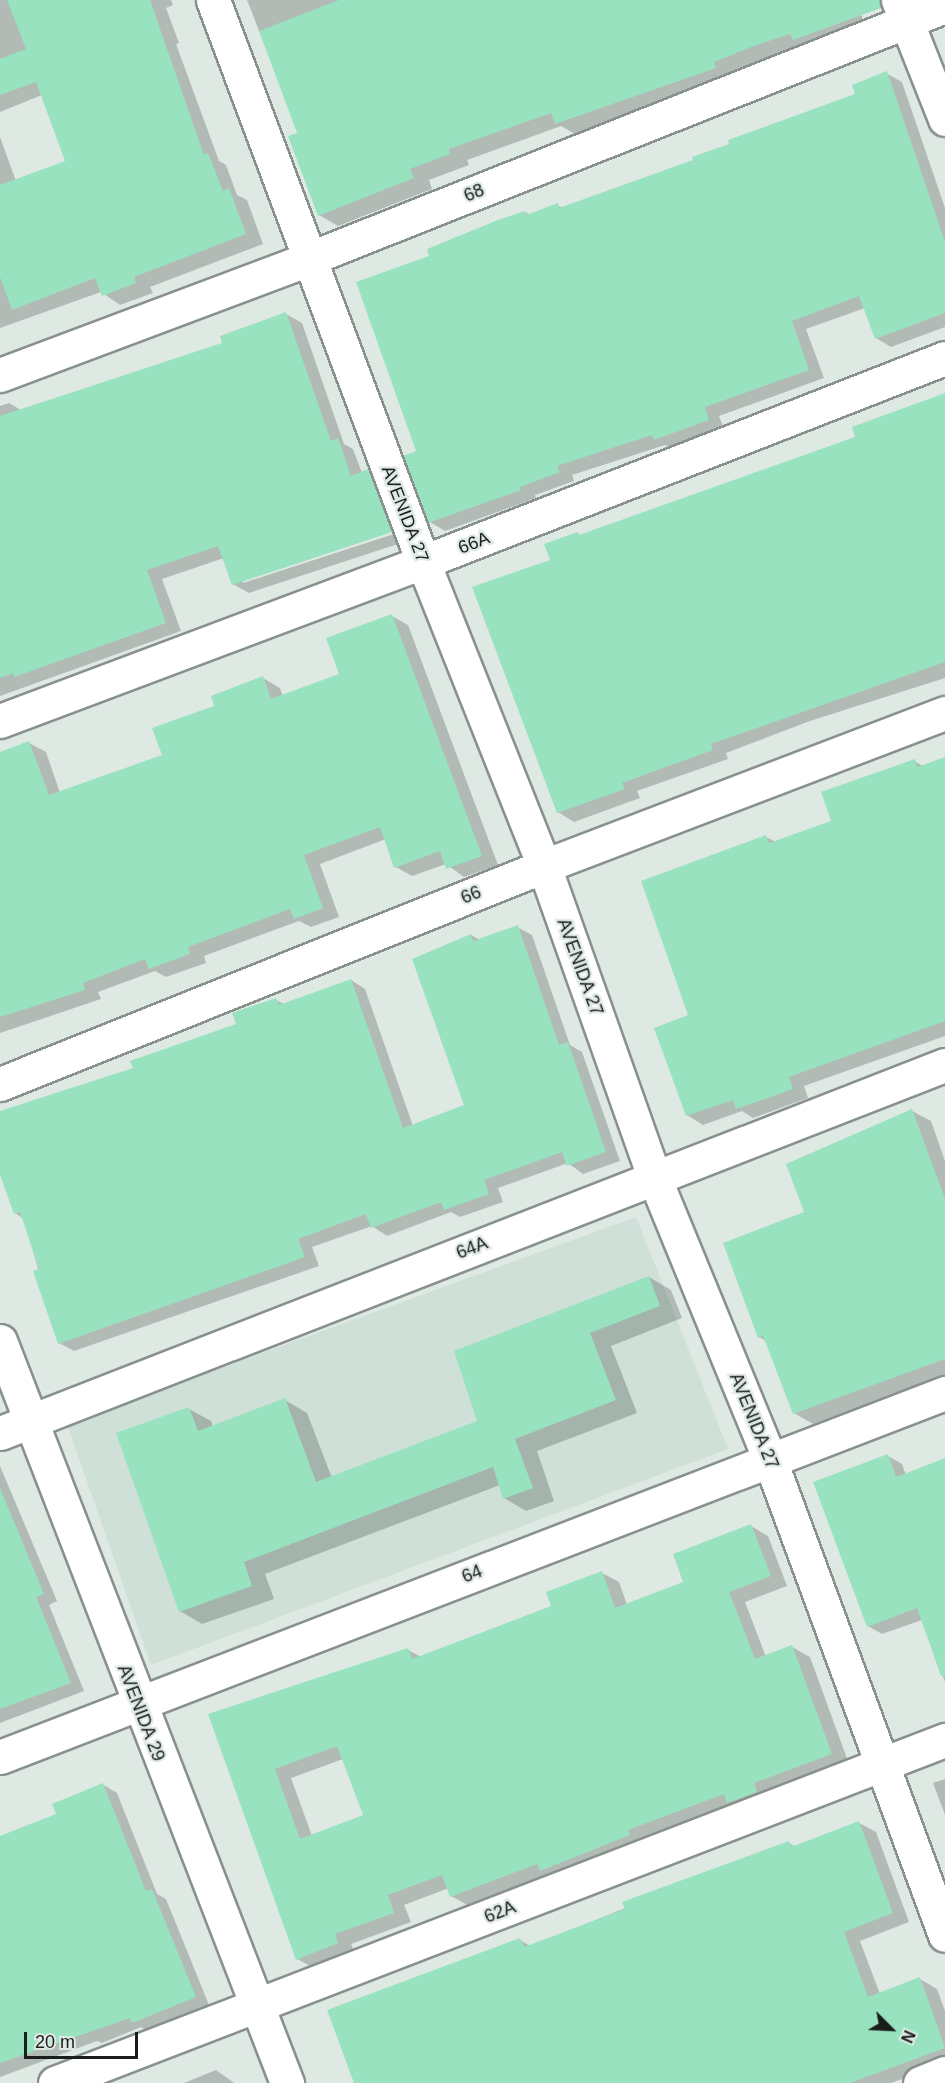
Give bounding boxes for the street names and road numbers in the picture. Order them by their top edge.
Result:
street label: 68 [461,179,487,207]
street label: AVENIDA 27 [377,462,433,566]
street label: 66A [455,527,493,559]
street label: 66 [458,881,484,909]
street label: AVENIDA 27 [552,915,608,1019]
street label: 64A [453,1232,491,1264]
street label: AVENIDA 27 [725,1369,783,1473]
street label: 64 [459,1560,485,1588]
street label: AVENIDA 29 [113,1661,169,1765]
street label: 62A [481,1896,519,1928]

